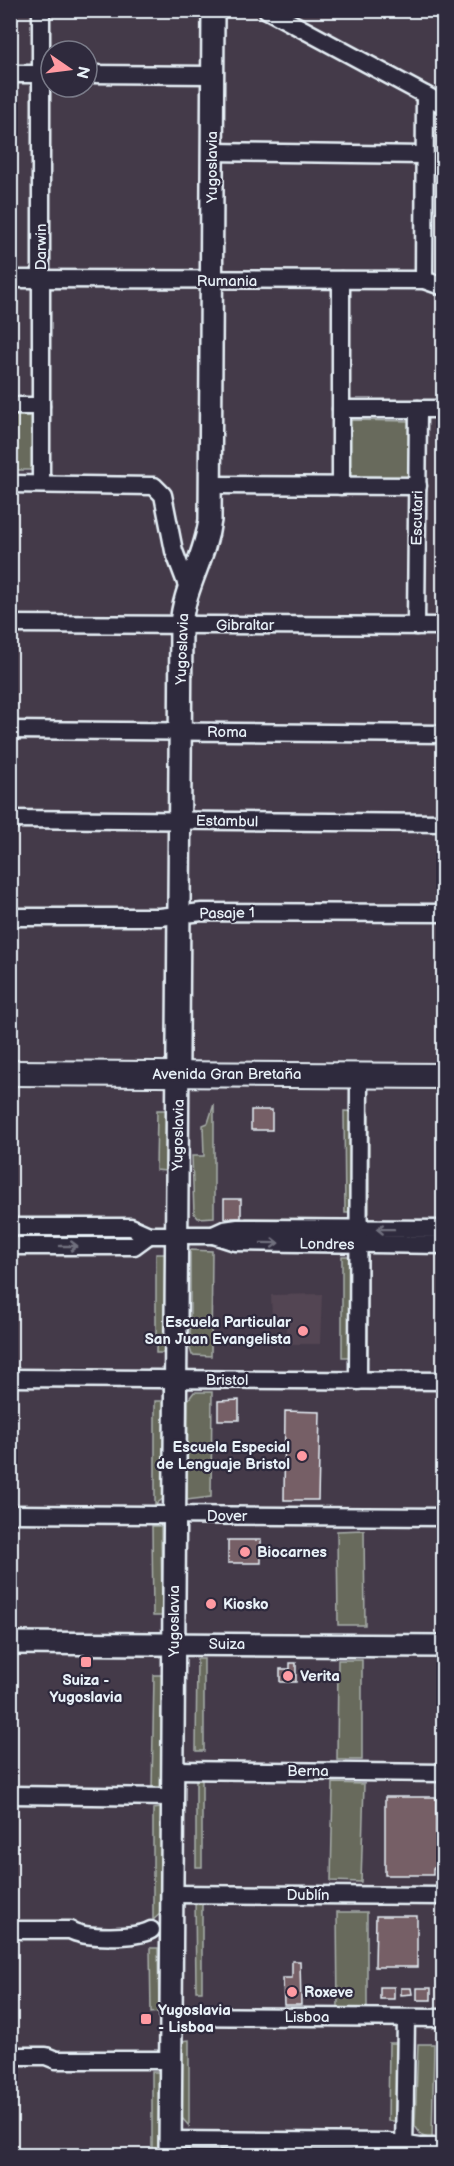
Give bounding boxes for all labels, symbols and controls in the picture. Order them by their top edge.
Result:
north arrow [39,39,99,99]
text: N [71,64,93,80]
street label: Yugoslavia [203,131,222,204]
street label: Darwin [32,224,51,270]
street label: Rumania [197,272,257,291]
street label: Escutari [408,490,427,546]
street label: Yugoslavia [172,613,193,686]
street label: Gibraltar [216,616,275,635]
street label: Roma [207,723,247,742]
street label: Estambul [196,811,258,832]
street label: Pasaje 1 [199,904,255,923]
street label: Avenida Gran Bretaña [152,1065,302,1084]
street label: Yugoslavia [168,1099,189,1172]
one-way arrow [376,1223,396,1234]
street label: Londres [299,1235,355,1254]
one-way arrow [259,1237,279,1249]
one-way arrow [58,1240,78,1252]
place label: Escuela Particular San Juan Evangelista [145,1313,292,1349]
marker: Escuela Particular San Juan Evangelista [296,1324,310,1338]
street label: Bristol [206,1371,248,1390]
place label: Escuela Especial de Lenguaje Bristol [156,1438,290,1474]
marker: Escuela Especial de Lenguaje Bristol [295,1449,309,1463]
street label: Dover [207,1507,248,1526]
place label: Biocarnes [257,1543,327,1562]
marker: Biocarnes [238,1545,252,1559]
street label: Yugoslavia [165,1585,184,1658]
place label: Kiosko [223,1595,269,1614]
marker: Kiosko [204,1597,218,1611]
street label: Suiza [209,1635,245,1654]
marker: Suiza - Yugoslavia [79,1655,93,1669]
place label: Verita [300,1667,340,1686]
marker: Verita [281,1669,295,1683]
place label: Suiza - Yugoslavia [50,1671,122,1707]
street label: Berna [287,1762,329,1781]
street label: Dublín [286,1886,330,1905]
place label: Roxeve [304,1983,354,2002]
marker: Roxeve [285,1985,299,1999]
place label: Yugoslavia - Lisboa [158,2001,231,2037]
street label: Lisboa [284,2008,330,2027]
marker: Yugoslavia - Lisboa [139,2012,153,2026]

